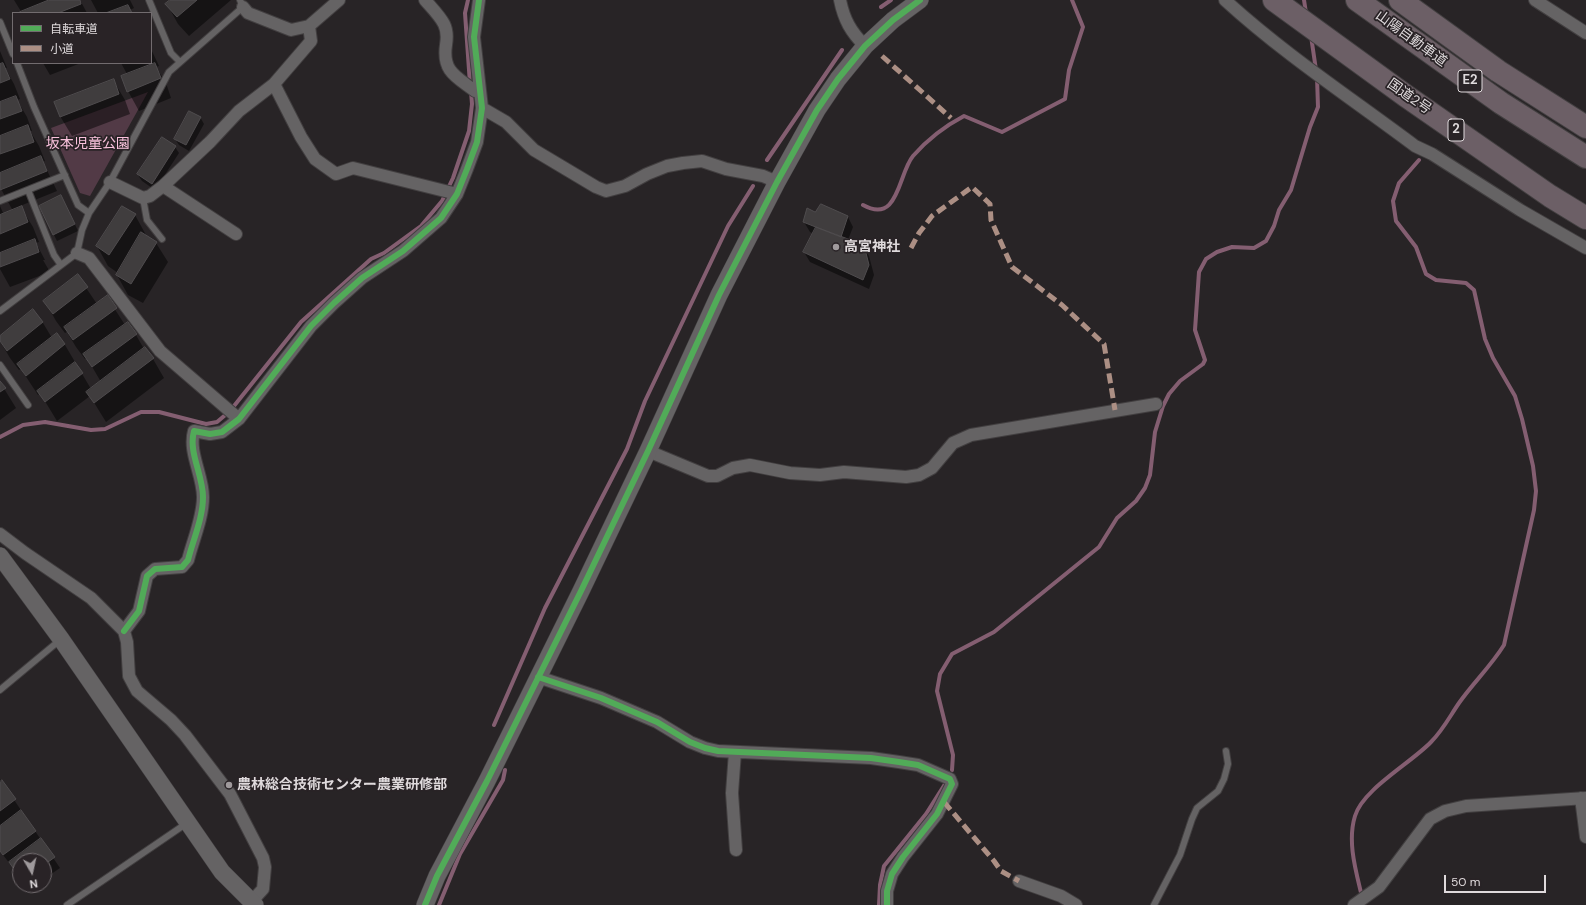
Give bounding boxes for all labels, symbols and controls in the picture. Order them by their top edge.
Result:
street label: 山陽自動車道 [1372,8,1450,70]
legend [12,12,152,64]
text: 自転車道 [50,21,98,37]
text: 小道 [50,41,74,57]
road number: E2 [1458,70,1482,92]
street label: 国道2号 [1384,76,1434,118]
road number: 2 [1448,119,1464,141]
park label: 坂本児童公園 [46,136,130,152]
place label: 高宮神社 [844,239,900,255]
marker: 高宮神社 [831,242,841,252]
place label: 農林総合技術センター農業研修部 [237,777,447,793]
marker: 農林総合技術センター農業研修部 [224,780,234,790]
north arrow [12,853,52,893]
scale bar [1446,867,1548,893]
text: 50 m [1451,874,1480,890]
text: N [29,876,39,891]

